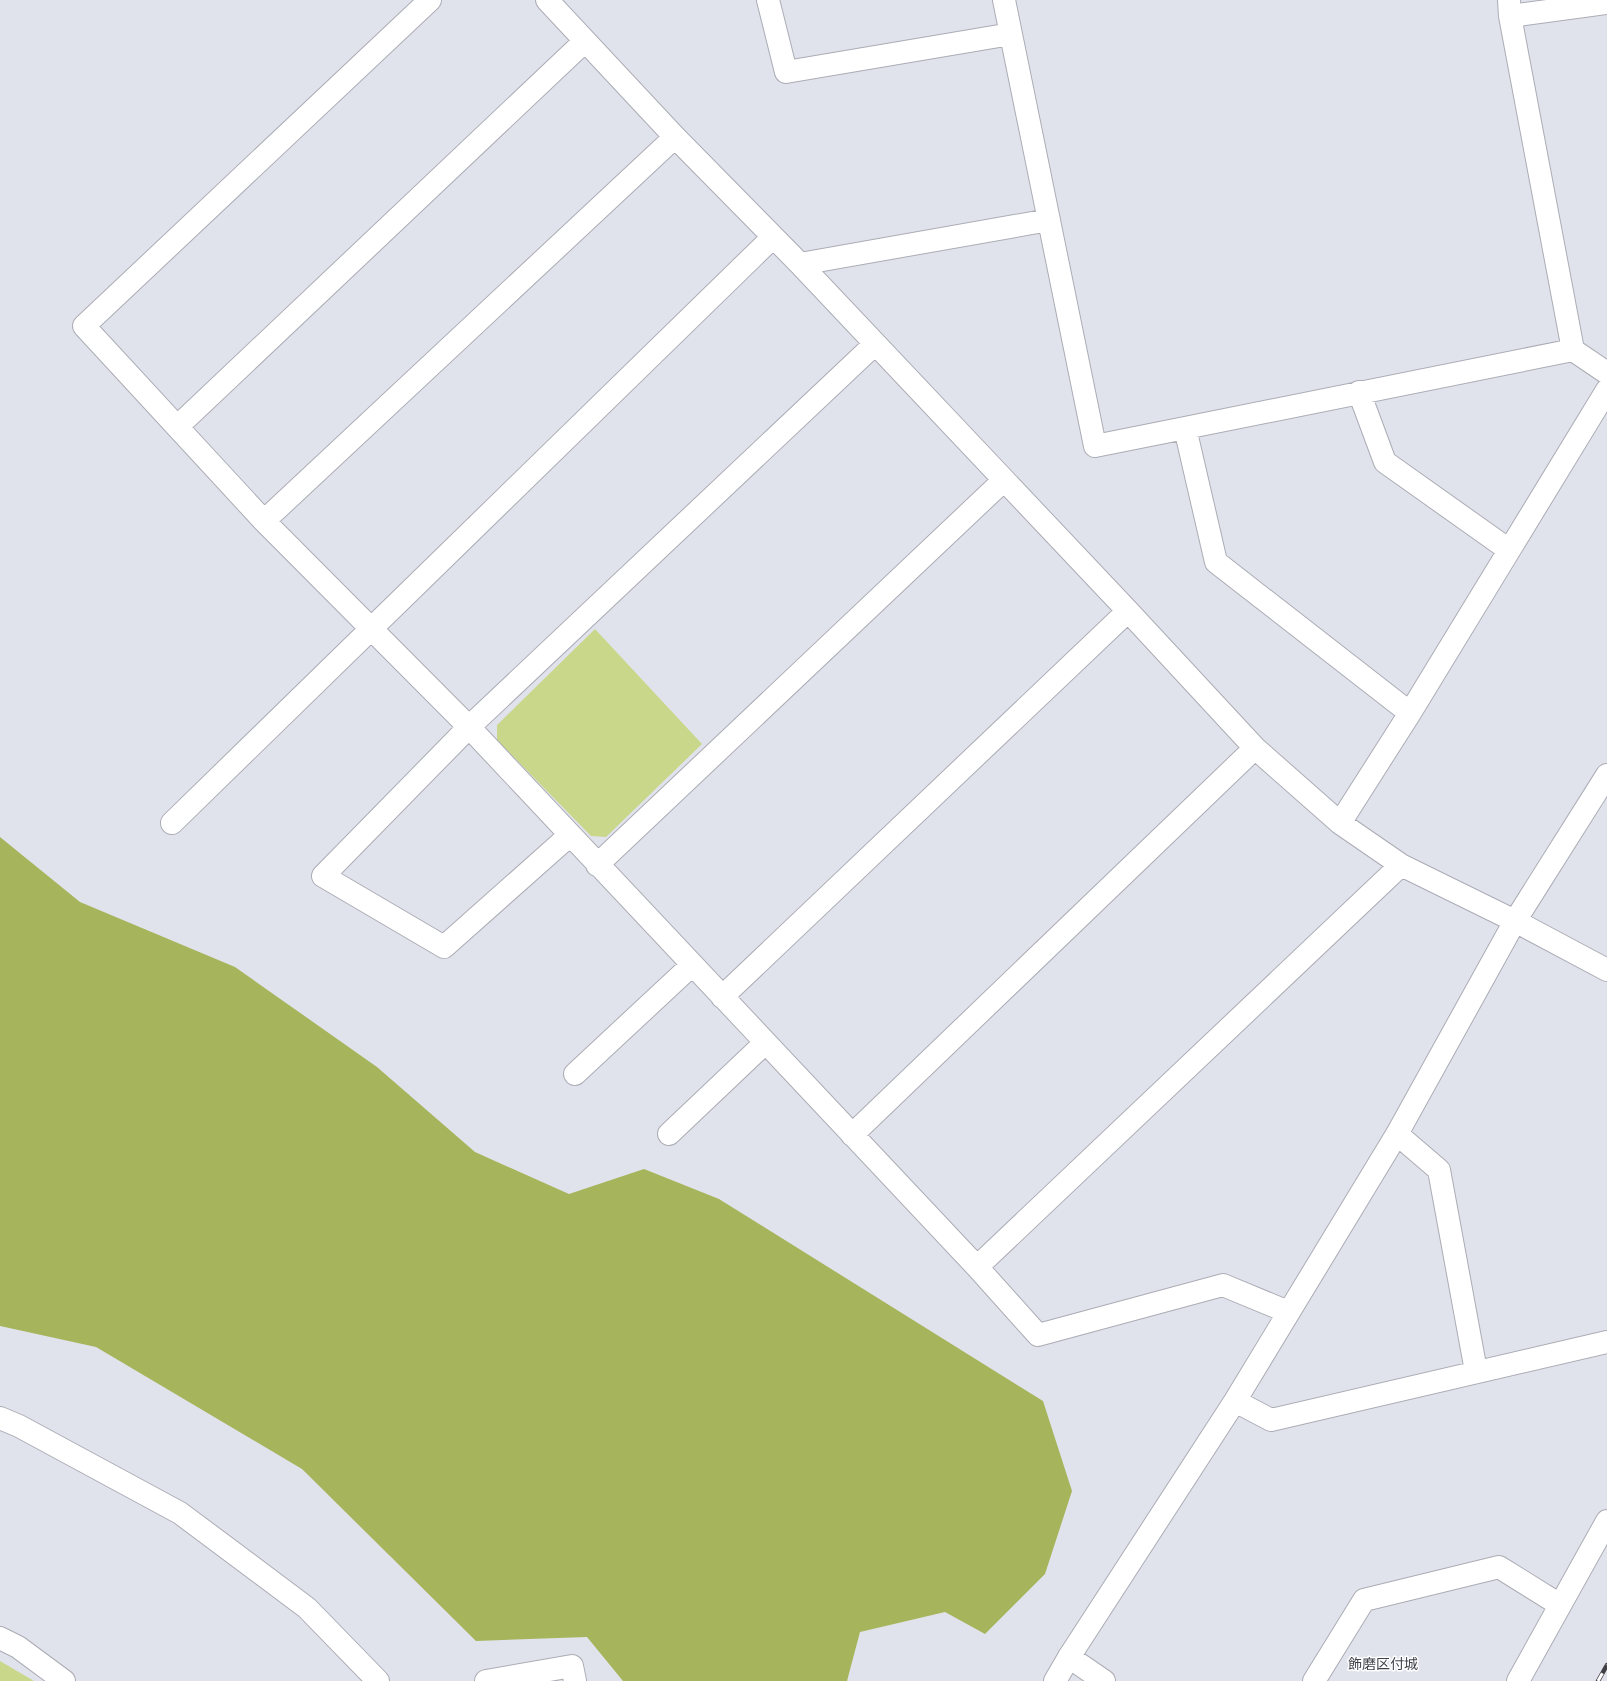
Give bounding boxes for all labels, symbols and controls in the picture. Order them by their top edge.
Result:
district label: 飾磨区付城 [1348,1654,1418,1673]

